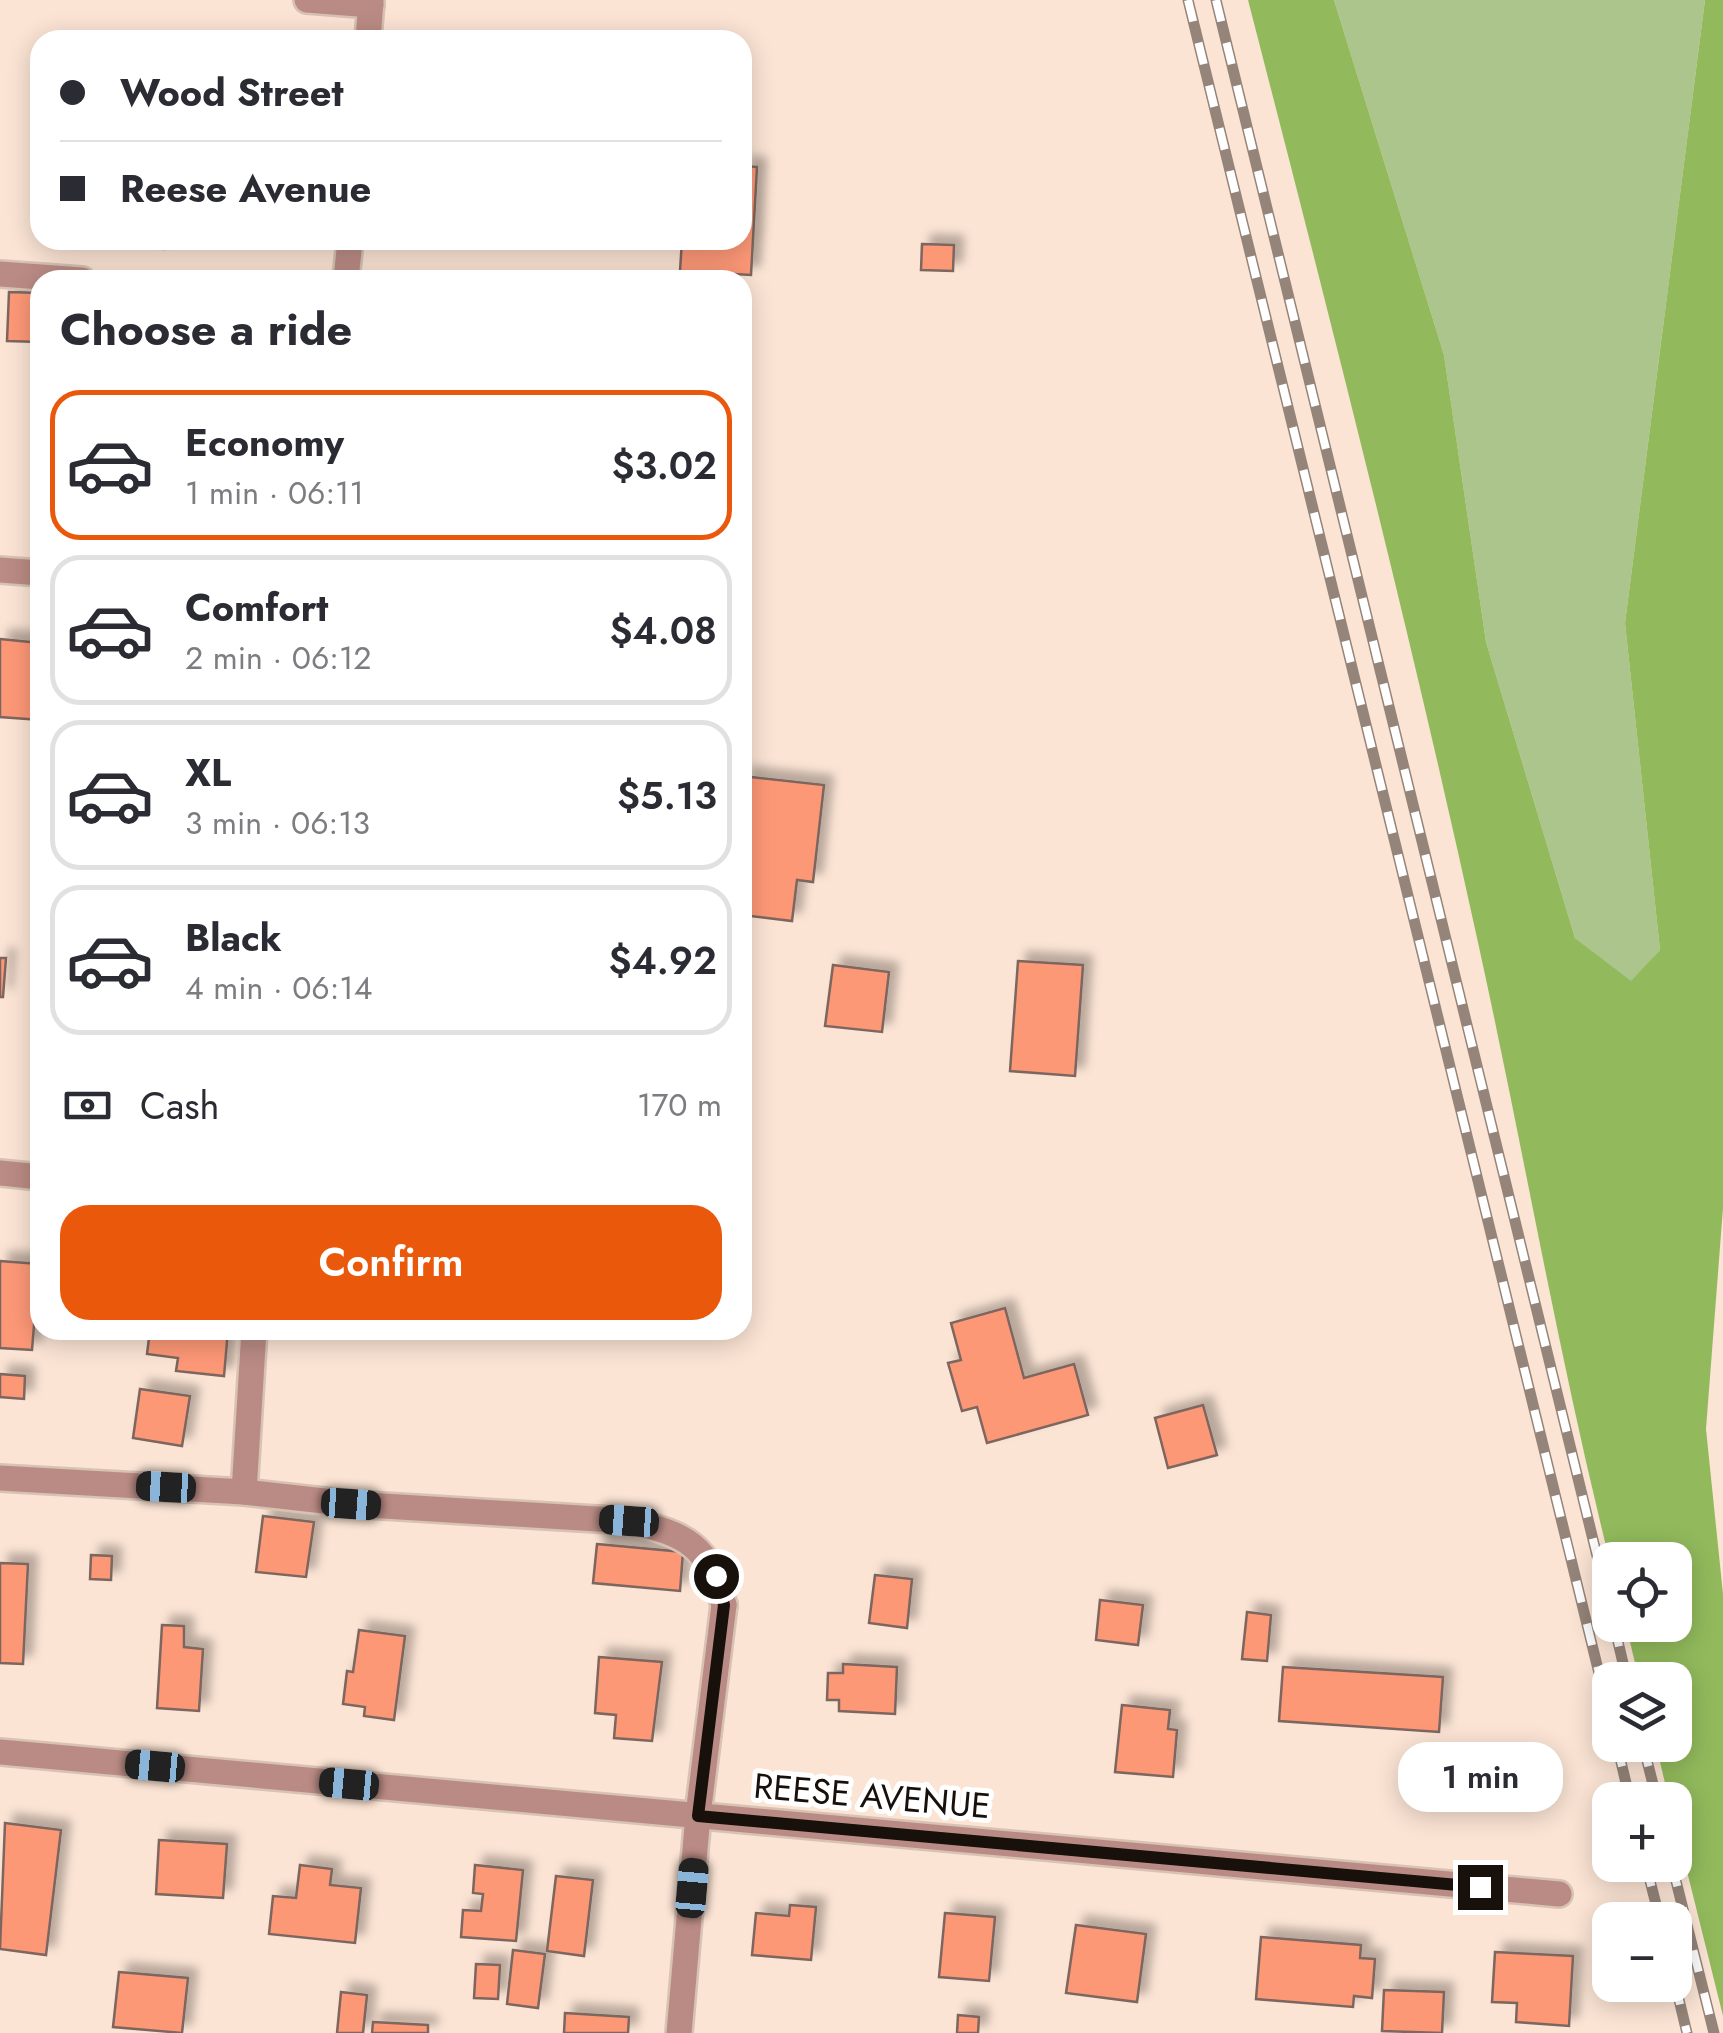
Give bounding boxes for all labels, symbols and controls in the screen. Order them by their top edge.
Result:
text: Wood Street [120,65,344,120]
text: Reese Avenue [120,161,371,216]
text: Choose a ride [60,297,352,362]
text: Economy [185,415,344,470]
icon: car [65,420,155,510]
text: $3.02 [611,438,717,493]
text: 1 min · 06:11 [185,470,364,516]
text: Comfort [185,580,328,635]
icon: car [65,585,155,675]
text: $4.08 [609,603,717,658]
text: 2 min · 06:12 [185,635,372,681]
text: XL [185,745,231,800]
icon: car [65,750,155,840]
text: $5.13 [617,768,717,823]
text: 3 min · 06:13 [185,800,370,846]
text: Black [185,910,282,965]
icon: car [65,915,155,1005]
text: $4.92 [609,933,717,988]
text: 4 min · 06:14 [185,965,372,1011]
icon: cash [60,1078,115,1133]
text: Cash [140,1078,220,1133]
text: 170 m [637,1082,722,1128]
button: Confirm [60,1205,722,1320]
car [135,1470,197,1504]
car [320,1487,382,1521]
car [598,1504,660,1538]
map controls [1592,1542,1692,2002]
button: locate [1592,1542,1692,1642]
route start [694,1554,739,1599]
button: layers [1592,1662,1692,1762]
callout: 1 min [1398,1742,1562,1812]
car [124,1748,186,1784]
text: 1 min [1442,1754,1519,1800]
street label: REESE AVENUE [752,1761,992,1831]
car [318,1766,380,1802]
button: + [1592,1782,1692,1882]
car [674,1857,710,1919]
route end [1458,1865,1503,1910]
button: − [1592,1902,1692,2002]

